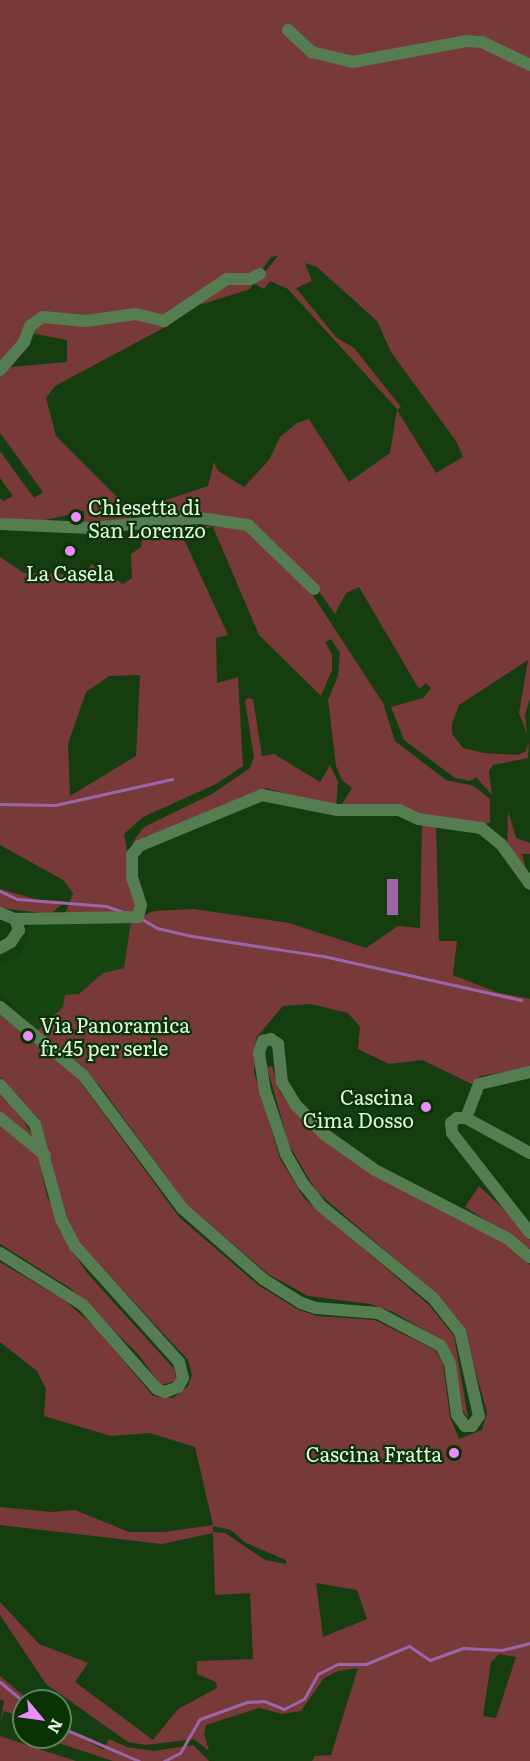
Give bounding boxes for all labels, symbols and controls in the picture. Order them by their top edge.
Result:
place label: Chiesetta di San Lorenzo [88,494,206,541]
marker: Chiesetta di San Lorenzo [69,510,83,524]
marker: La Casela [63,544,77,558]
place label: La Casela [26,560,114,584]
place label: Via Panoramica fr.45 per serle [40,1012,190,1059]
marker: Via Panoramica fr.45 per serle [21,1029,35,1043]
place label: Cascina Cima Dosso [303,1084,414,1131]
marker: Cascina Cima Dosso [419,1100,433,1114]
place label: Cascina Fratta [306,1441,442,1465]
marker: Cascina Fratta [447,1446,461,1460]
north arrow [12,1689,72,1749]
text: N [42,1715,70,1738]

